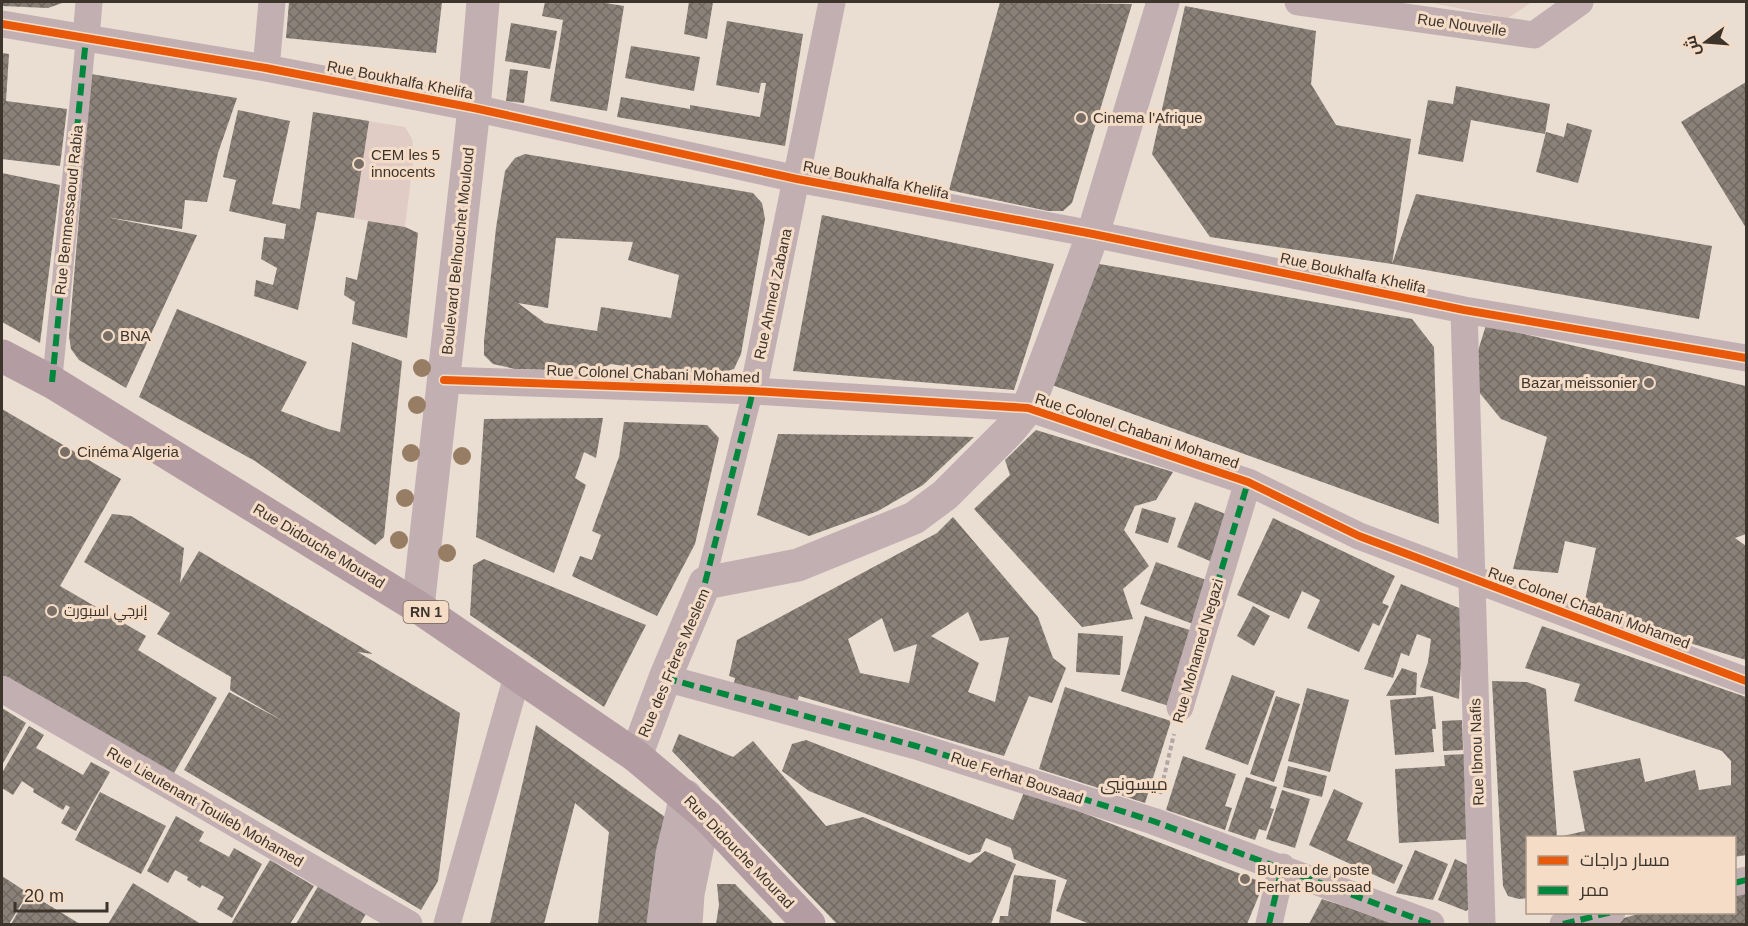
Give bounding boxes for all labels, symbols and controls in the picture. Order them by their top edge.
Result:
street label: Rue Nouvelle [1416,10,1508,39]
north arrow [1676,12,1736,72]
text: ش [1681,34,1704,58]
street label: Rue Boukhalfa Khelifa [326,57,475,102]
place label: Cinema l'Afrique [1093,109,1203,126]
marker: Cinema l'Afrique [1074,111,1088,125]
street label: Rue Benmessaoud Rabia [51,123,86,296]
place label: CEM les 5 innocents [371,146,440,180]
street label: Boulevard Belhouchet Mouloud [438,146,477,356]
marker: CEM les 5 innocents [352,157,366,171]
street label: Rue Boukhalfa Khelifa [802,157,951,202]
street label: Rue Ahmed Zabana [750,226,795,361]
street label: Rue Boukhalfa Khelifa [1279,249,1428,296]
place label: BNA [120,327,151,344]
marker: BNA [101,329,115,343]
street label: Rue Colonel Chabani Mohamed [546,361,760,386]
place label: Bazar meissonier [1521,374,1637,391]
marker: Bazar meissonier [1642,376,1656,390]
street label: Rue Colonel Chabani Mohamed [1033,389,1241,472]
place label: Cinéma Algeria [77,443,179,460]
marker: Cinéma Algeria [58,445,72,459]
street label: Rue Didouche Mourad [251,500,388,592]
street label: Rue Colonel Chabani Mohamed [1486,563,1692,652]
street label: Rue Mohamed Negazi [1169,577,1226,725]
street label: Rue des Frères Meslem [634,586,713,740]
road number: RN 1 [404,601,448,623]
place label: إنرجي اسبورت [64,602,148,623]
marker: إنرجي اسبورت [45,604,59,618]
street label: Rue Ibnou Nafis [1466,698,1487,806]
street label: Rue Lieutenant Touileb Mohamed [104,743,307,870]
street label: Rue Ferhat Bousaad [949,748,1086,807]
district label: ميسونيي [1100,774,1168,795]
street label: Rue Didouche Mourad [681,792,798,912]
legend [1526,836,1736,914]
text: مسار دراجات [1580,850,1670,871]
place label: BUreau de poste Ferhat Boussaad [1257,861,1371,895]
marker: BUreau de poste Ferhat Boussaad [1238,872,1252,886]
scale bar [15,875,106,913]
text: ممر [1579,880,1609,901]
text: 20 m [24,886,64,906]

